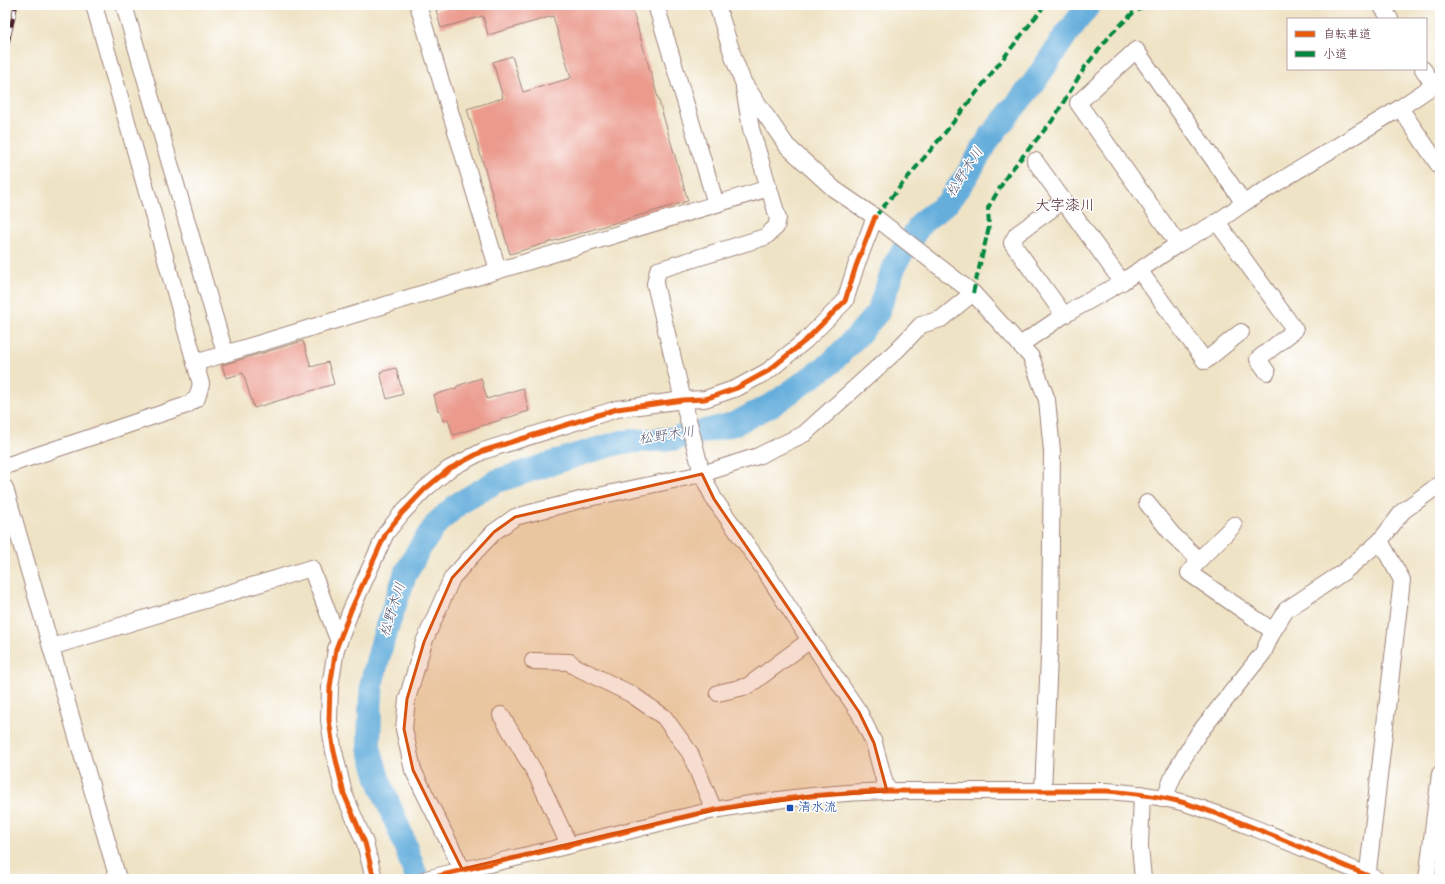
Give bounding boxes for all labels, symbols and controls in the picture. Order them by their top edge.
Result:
legend [1287,18,1427,70]
text: 自転車道 [1323,28,1371,43]
text: 小道 [1323,48,1347,63]
water label: 松野木川 [943,144,988,201]
district label: 大字漆川 [1035,197,1095,216]
water label: 松野木川 [638,424,696,449]
water label: 松野木川 [376,580,411,639]
place label: 清水流 [798,801,837,816]
marker: 清水流 [785,803,795,813]

